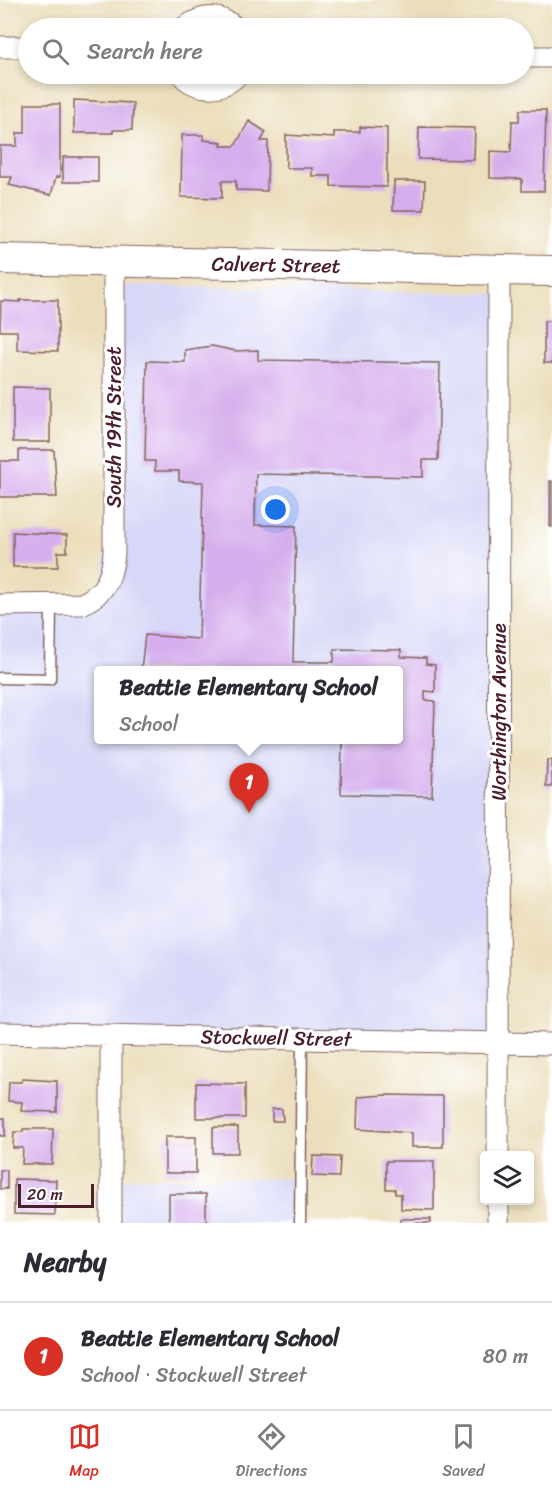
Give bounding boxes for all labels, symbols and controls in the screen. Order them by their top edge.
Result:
search box [18,18,534,84]
text: Search here [87,32,203,71]
icon: search [39,35,72,68]
street label: Calvert Street [211,246,341,284]
street label: South 19th Street [97,346,132,508]
your location [261,495,290,524]
street label: Worthington Avenue [482,623,517,801]
popup [94,666,403,744]
text: Beattie Elementary School [119,668,378,707]
text: School [119,707,178,742]
pin: 1 [230,764,268,813]
street label: Stockwell Street [200,1019,353,1057]
map controls [480,1151,534,1205]
button: layers [480,1151,534,1205]
text: 20 m [27,1180,63,1209]
scale bar [18,1181,94,1208]
text: Nearby [24,1239,106,1285]
text: Beattie Elementary School [81,1319,339,1358]
text: 1 [39,1339,48,1374]
text: 80 m [483,1339,528,1374]
text: School · Stockwell Street [81,1358,307,1393]
tab: Map [68,1420,101,1485]
tab: Directions [236,1420,307,1485]
tab: Saved [442,1420,484,1485]

